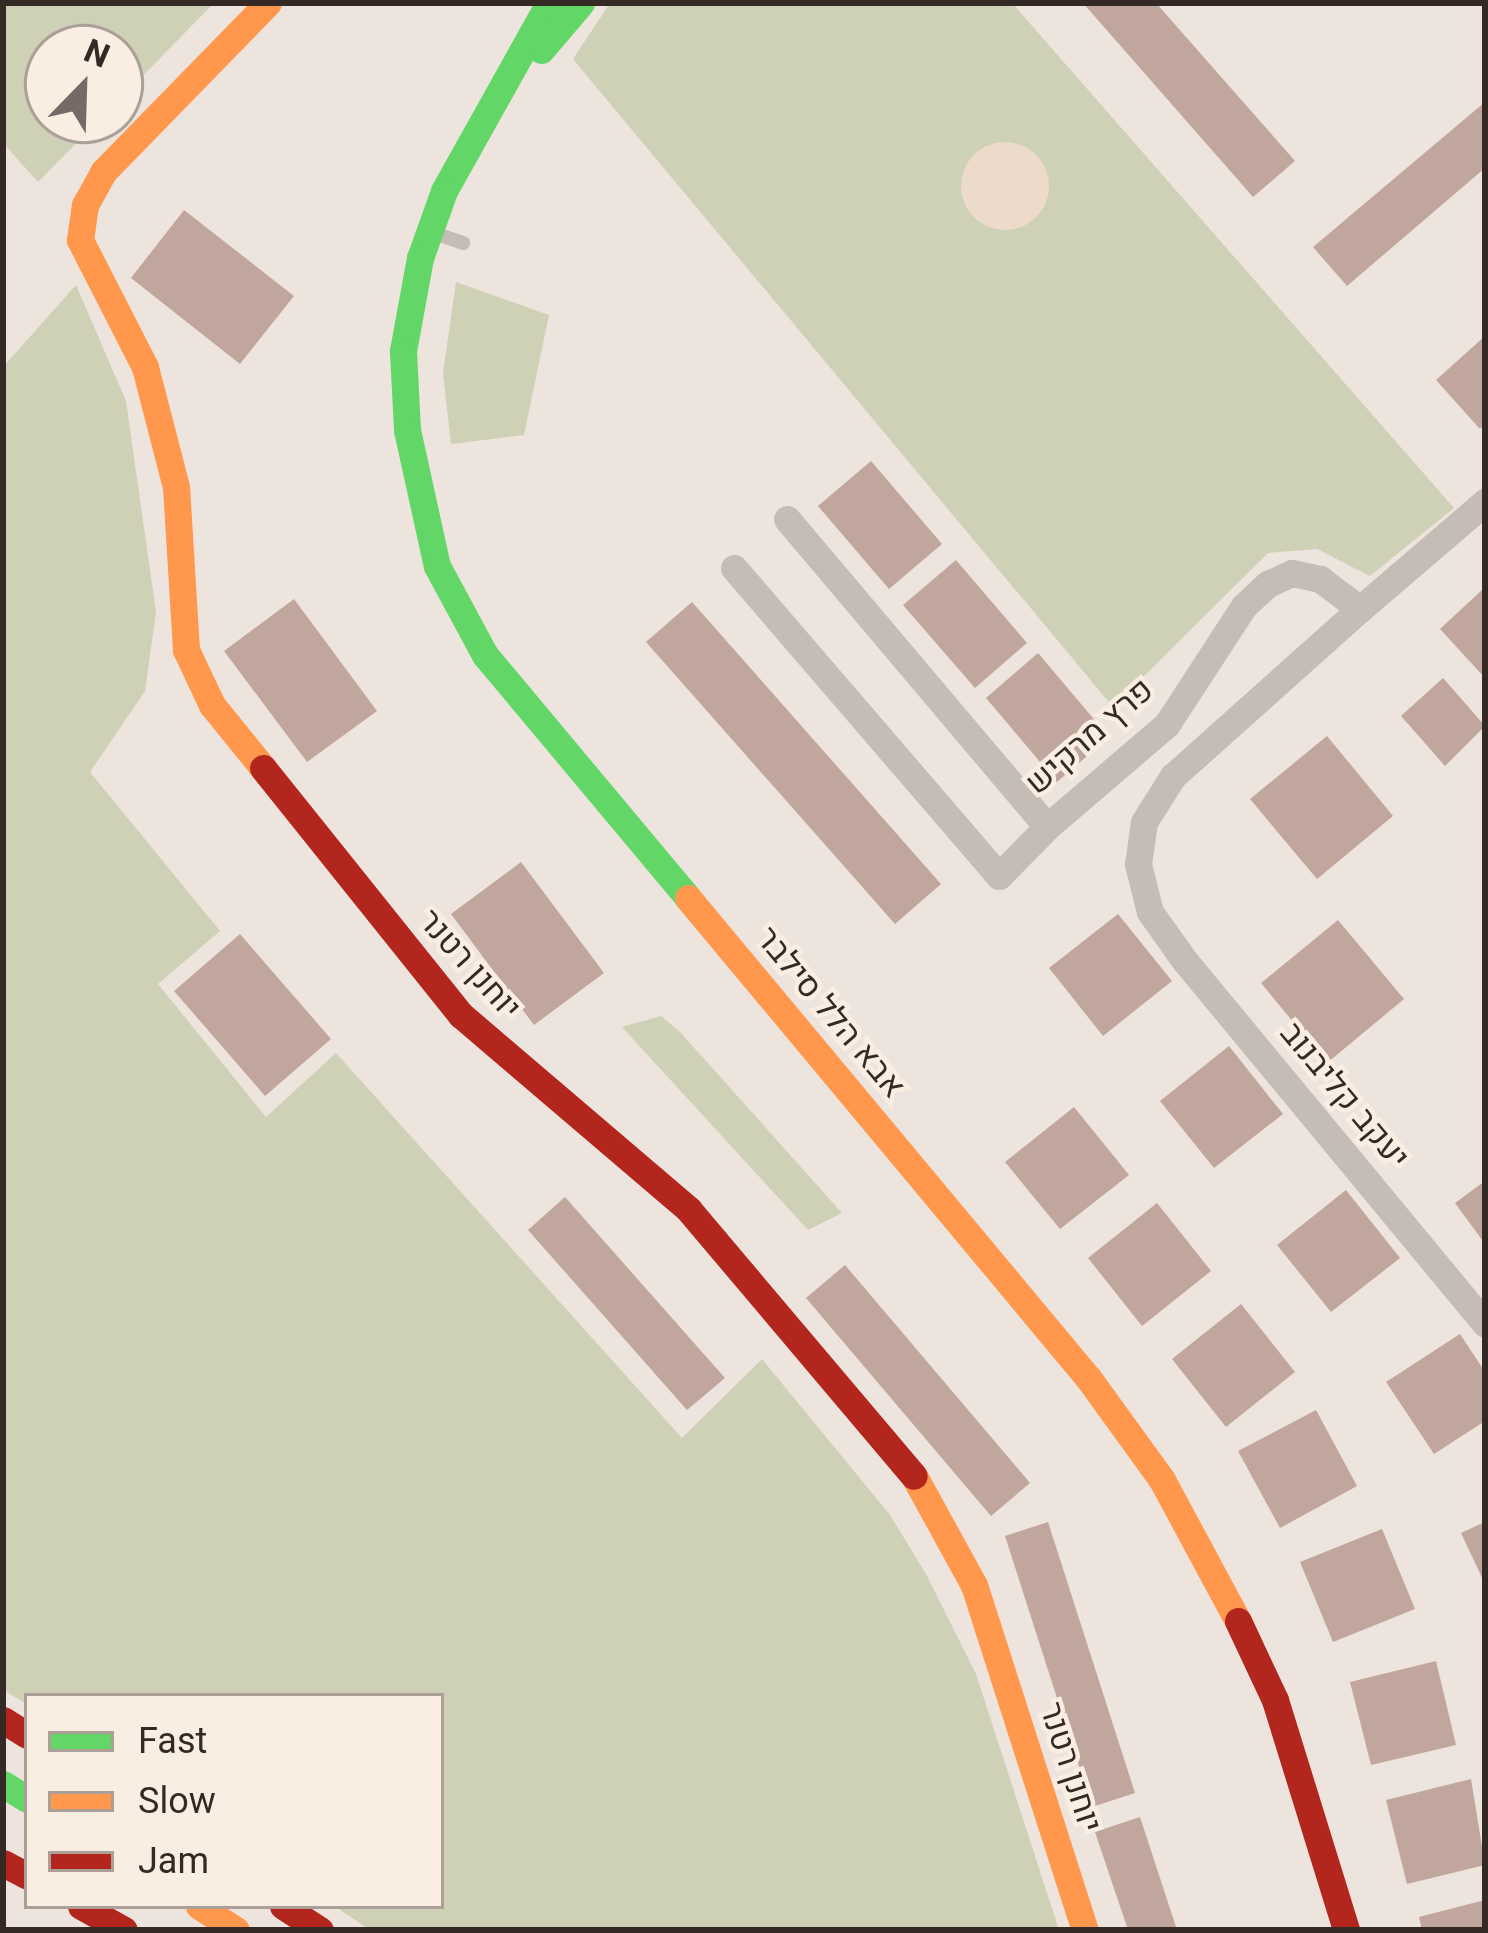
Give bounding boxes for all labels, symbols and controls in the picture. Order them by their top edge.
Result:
north arrow [24,24,144,144]
text: N [79,31,115,76]
street label: פרץ מרקיש [1017,670,1161,802]
street label: יוחנן רטנר [410,901,530,1027]
street label: אבא הלל סילבר [748,918,914,1106]
street label: יעקב קליבנוב [1272,1014,1418,1176]
legend [24,1693,444,1909]
street label: יוחנן רטנר [1031,1697,1111,1837]
text: Fast [138,1720,207,1762]
text: Slow [138,1780,216,1822]
text: Jam [138,1840,209,1882]

